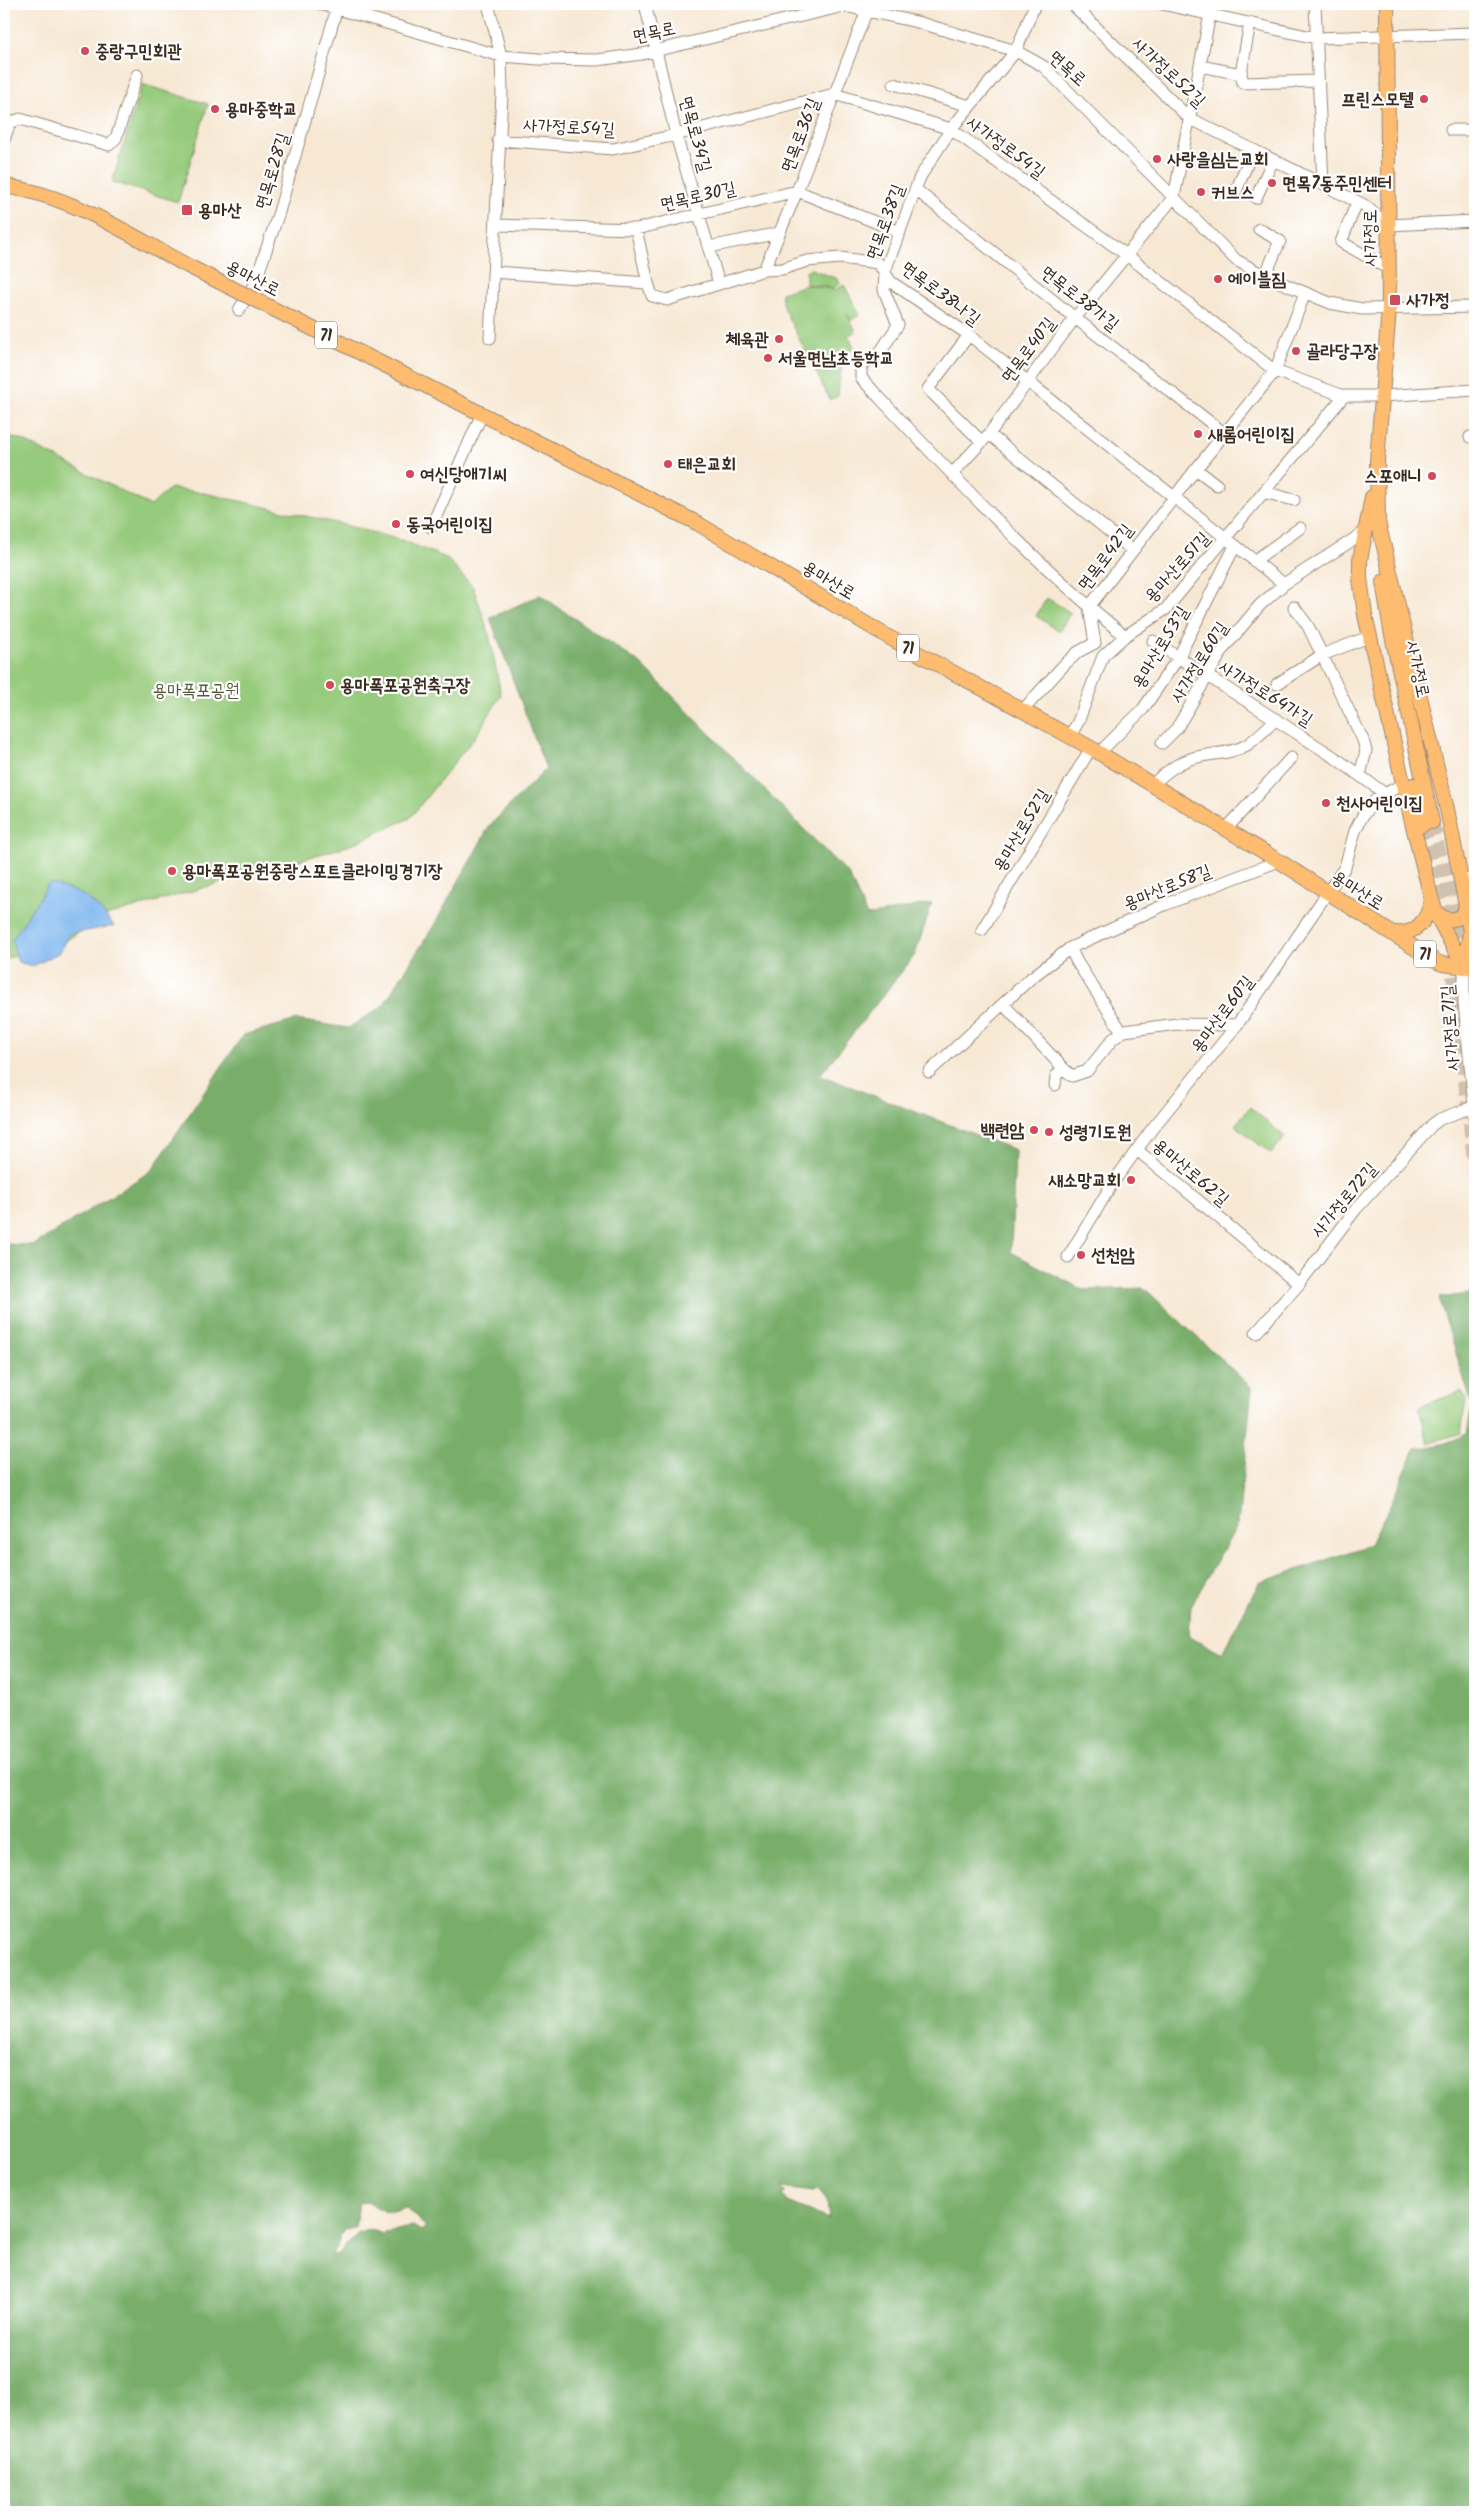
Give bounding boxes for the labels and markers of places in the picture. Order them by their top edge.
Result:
place label: 중랑구민회관 [95,38,182,67]
marker: 중랑구민회관 [79,45,91,57]
place label: 프린스모텔 [1342,86,1415,115]
marker: 프린스모텔 [1418,93,1430,105]
place label: 용마중학교 [225,96,297,125]
marker: 용마중학교 [209,103,221,115]
place label: 사랑을심는교회 [1167,146,1268,175]
marker: 사랑을심는교회 [1151,153,1163,165]
place label: 면목7동주민센터 [1282,170,1392,199]
marker: 면목7동주민센터 [1266,177,1278,189]
place label: 커브스 [1211,179,1254,208]
marker: 커브스 [1195,186,1207,198]
place label: 용마산 [198,197,242,226]
marker: 용마산 [180,203,194,217]
place label: 에이블짐 [1228,266,1286,295]
marker: 에이블짐 [1212,273,1224,285]
place label: 사가정 [1406,287,1449,316]
marker: 사가정 [1388,293,1402,307]
place label: 체육관 [726,326,770,355]
marker: 체육관 [773,333,785,345]
place label: 골라당구장 [1306,338,1379,367]
place label: 서울면남초등학교 [778,345,894,374]
marker: 골라당구장 [1290,345,1302,357]
marker: 서울면남초등학교 [762,352,774,364]
place label: 새롬어린이집 [1207,421,1295,450]
marker: 새롬어린이집 [1192,428,1204,440]
place label: 태은교회 [678,451,736,480]
marker: 태은교회 [662,458,674,470]
place label: 여신당애기씨 [420,461,507,490]
place label: 스포애니 [1364,463,1422,492]
marker: 여신당애기씨 [404,468,416,480]
marker: 스포애니 [1426,470,1438,482]
place label: 동국어린이집 [406,511,493,540]
marker: 동국어린이집 [390,518,402,530]
place label: 용마폭포공원축구장 [340,672,471,701]
marker: 용마폭포공원축구장 [324,679,336,691]
place label: 천사어린이집 [1336,790,1423,819]
marker: 천사어린이집 [1320,797,1332,809]
place label: 용마폭포공원중랑스포트클라이밍경기장 [182,858,443,887]
marker: 용마폭포공원중랑스포트클라이밍경기장 [166,865,178,877]
place label: 백련암 [981,1117,1025,1146]
place label: 성령기도원 [1059,1119,1131,1148]
marker: 백련암 [1028,1124,1040,1136]
marker: 성령기도원 [1043,1126,1055,1138]
place label: 새소망교회 [1048,1167,1121,1196]
marker: 새소망교회 [1125,1174,1137,1186]
place label: 선천암 [1091,1242,1135,1271]
marker: 선천암 [1075,1249,1087,1261]

